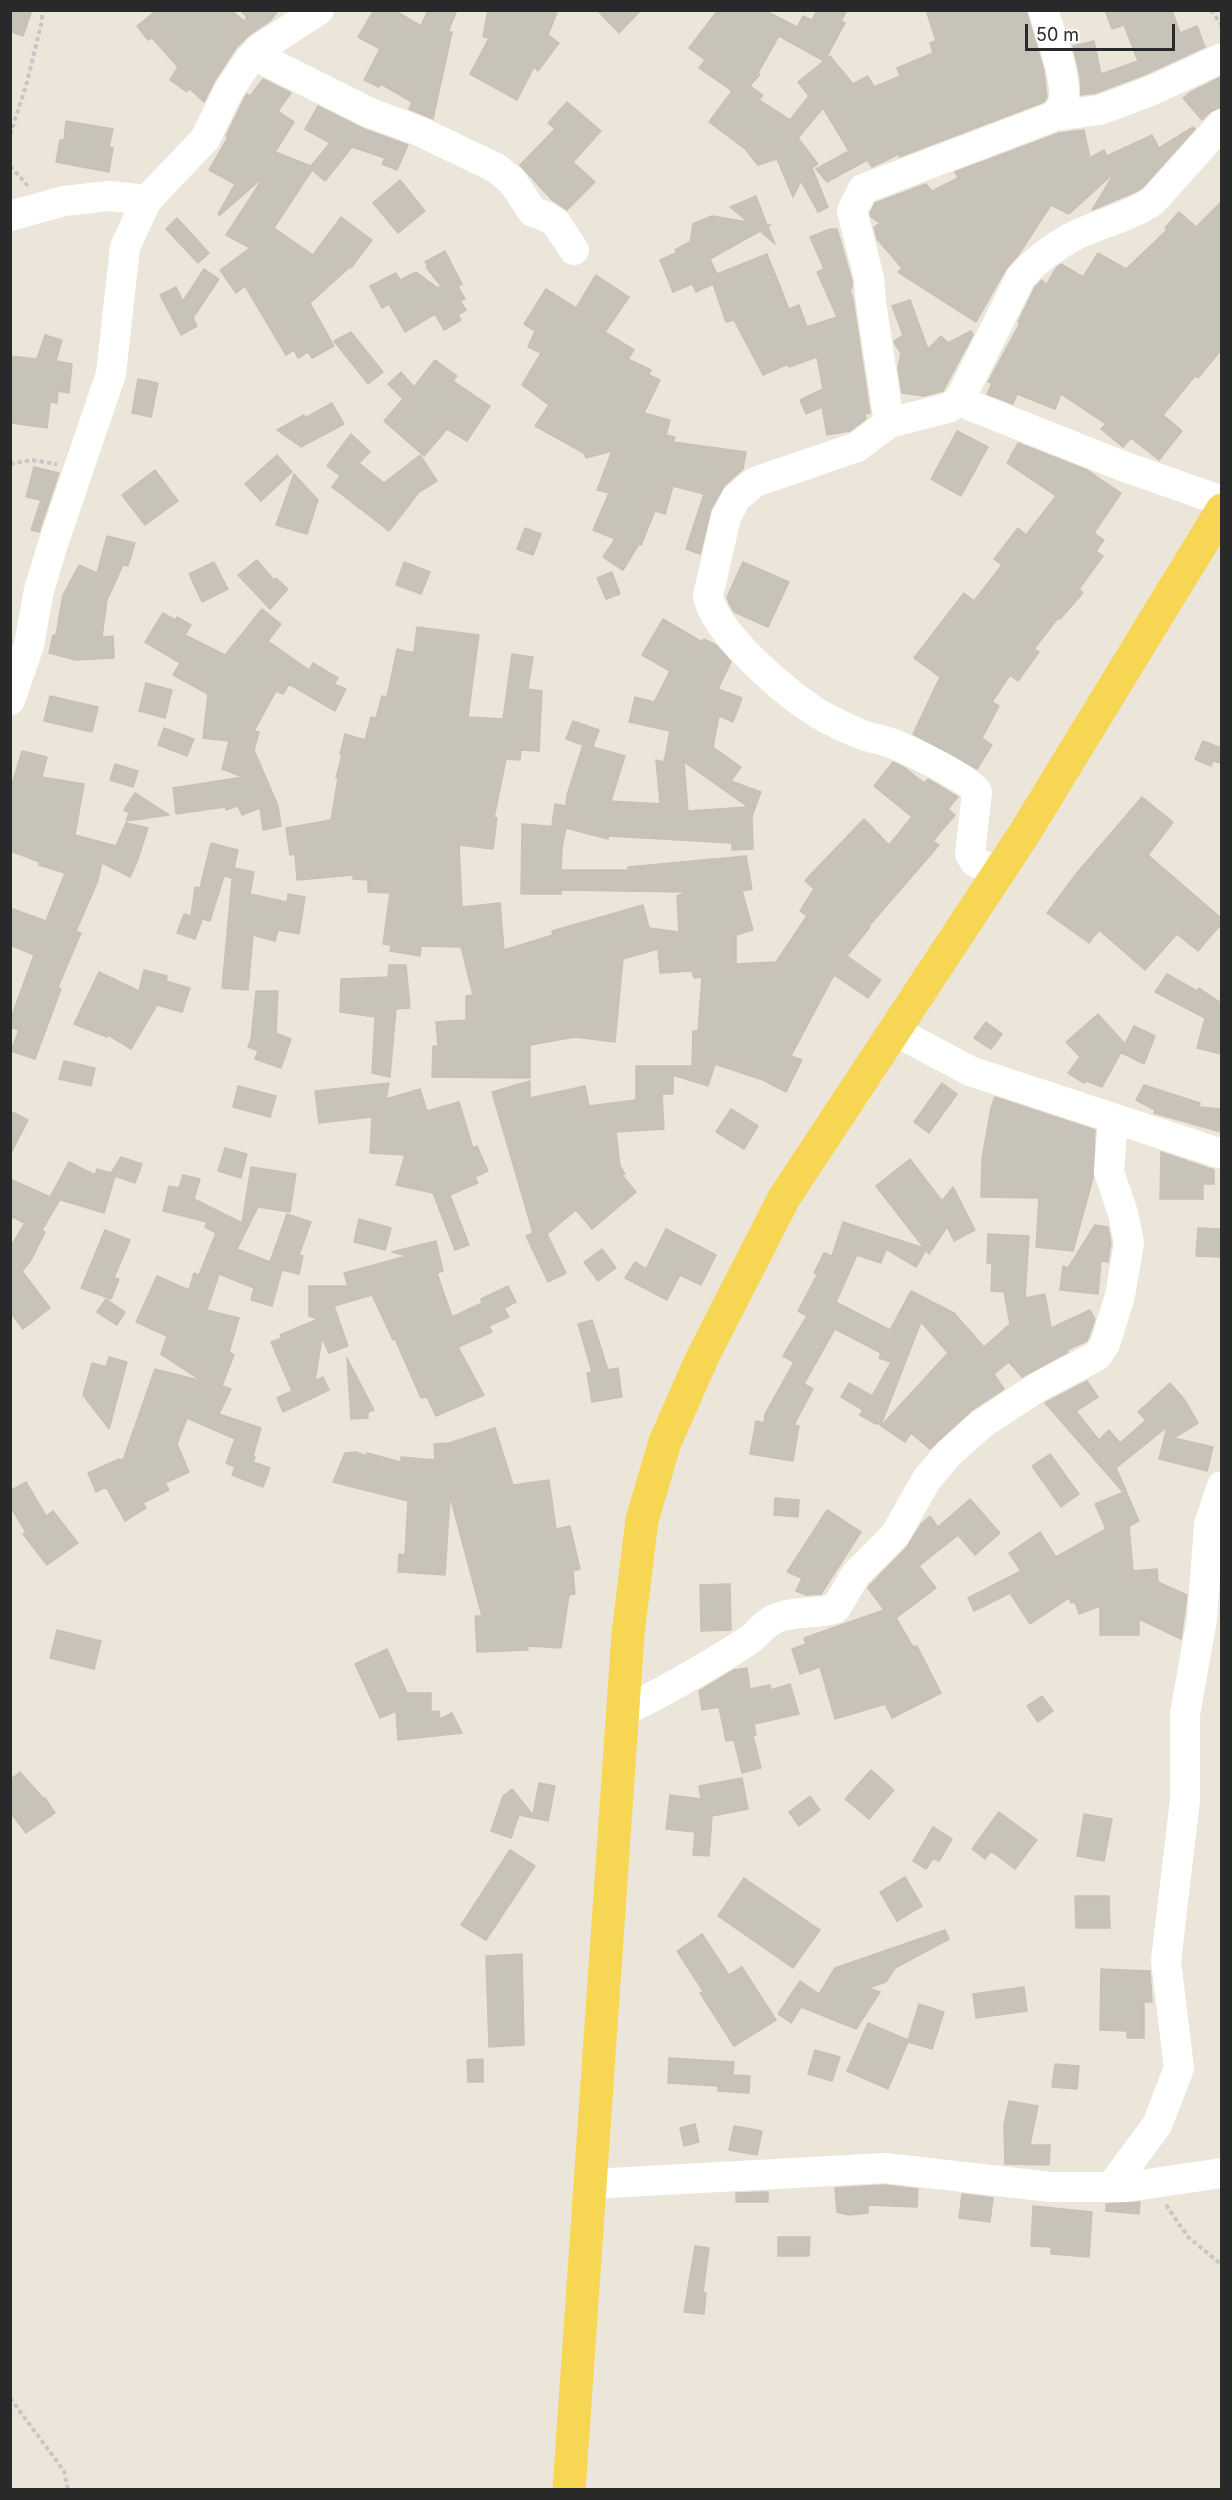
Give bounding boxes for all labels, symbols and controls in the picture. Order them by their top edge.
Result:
scale bar [1028,12,1178,50]
text: 50 m [1036,24,1079,45]

